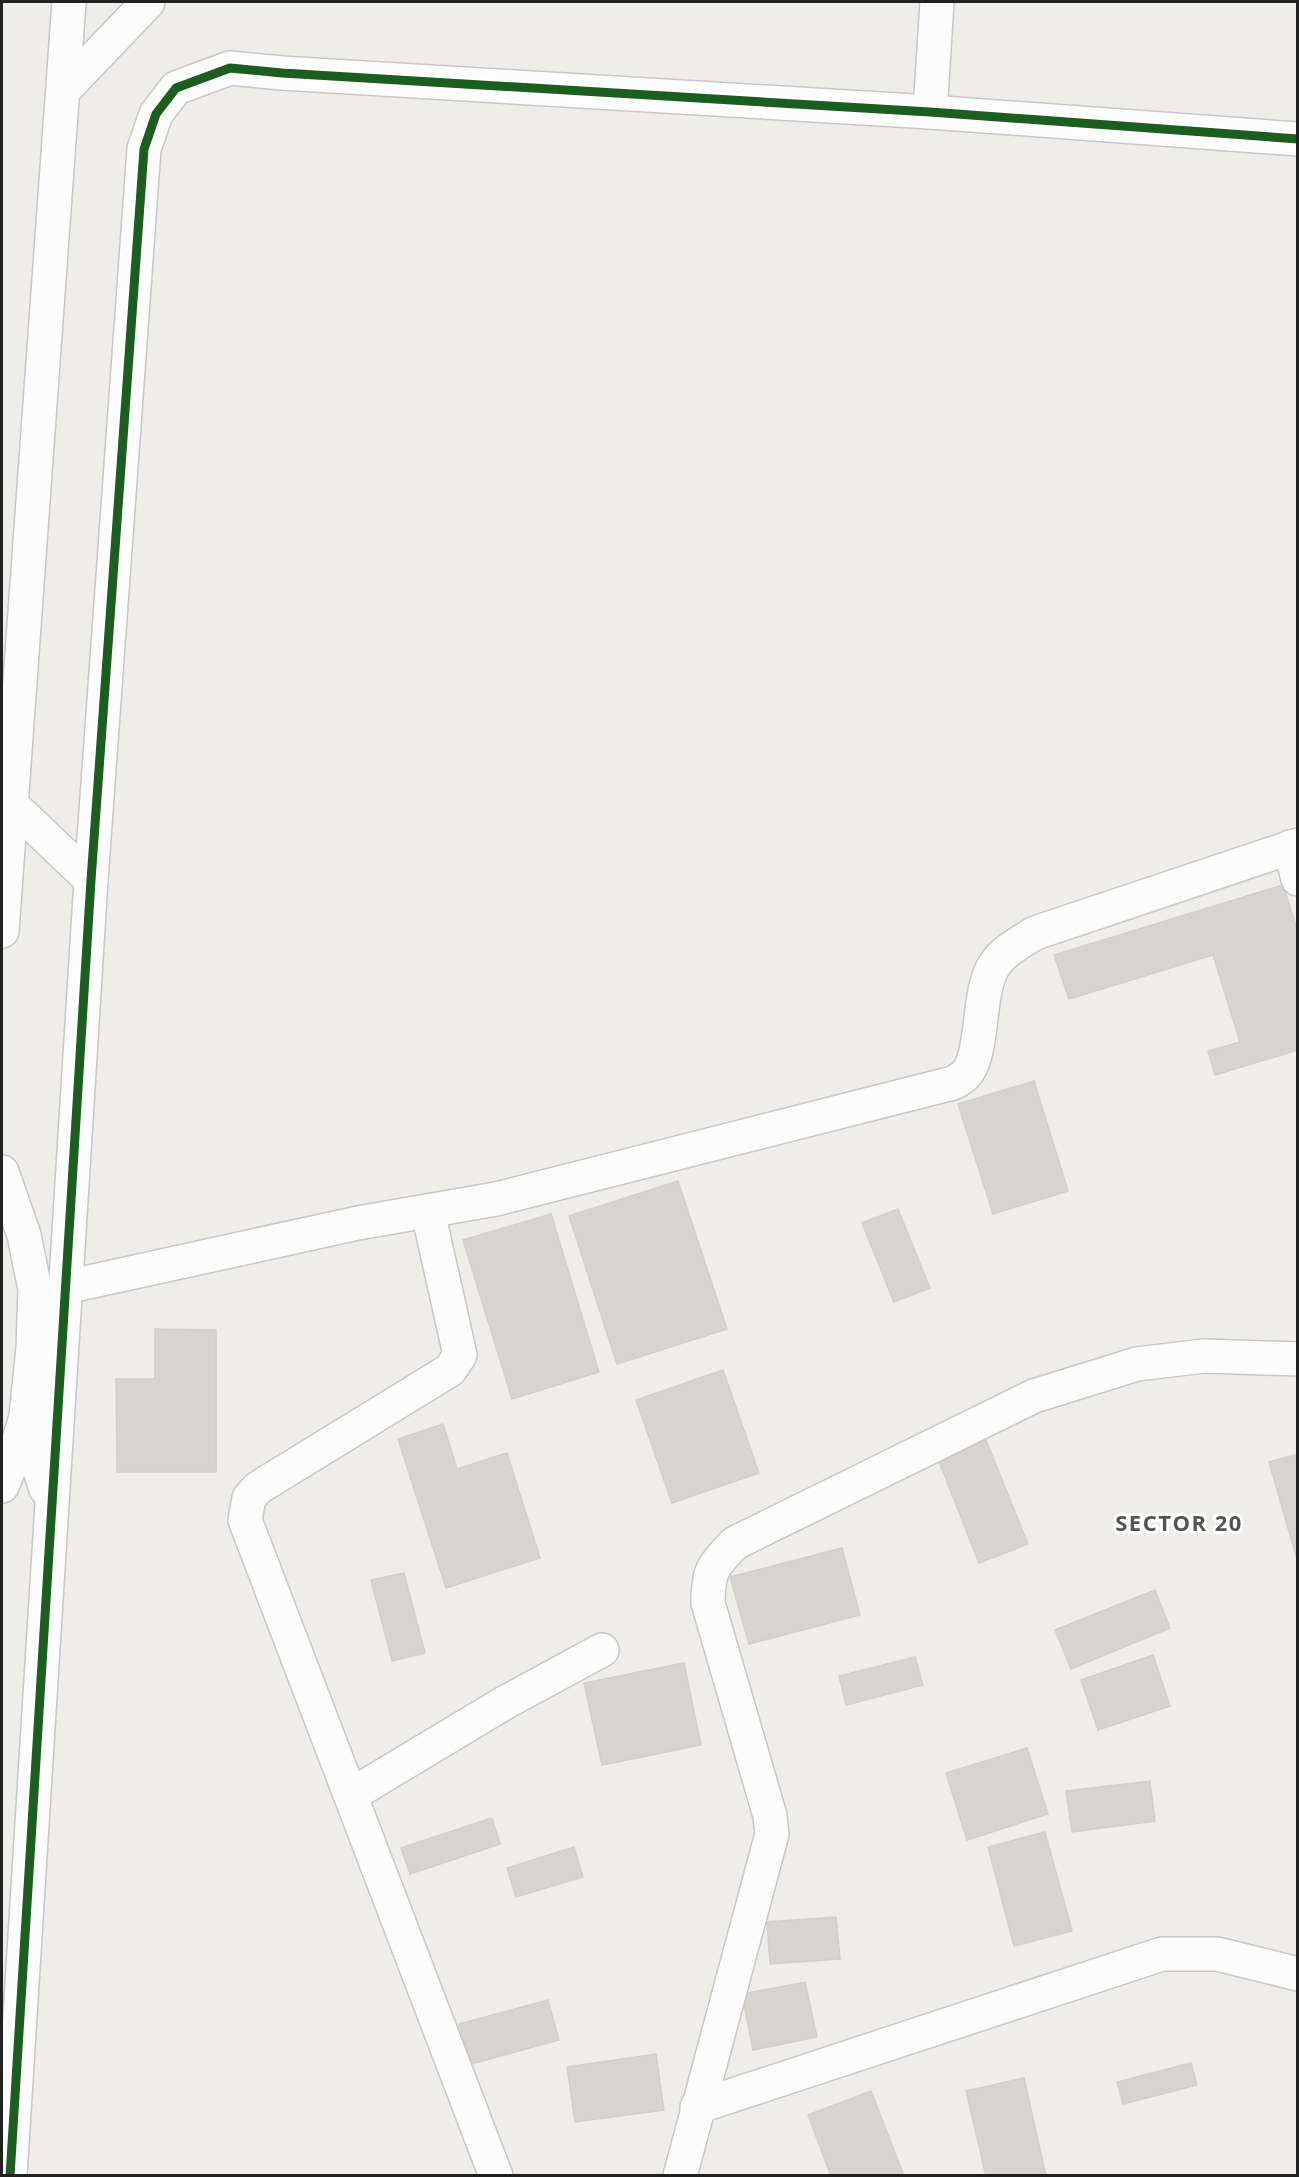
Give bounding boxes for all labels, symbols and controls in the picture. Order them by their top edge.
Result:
district label: SECTOR 20 [1115,1507,1243,1537]

